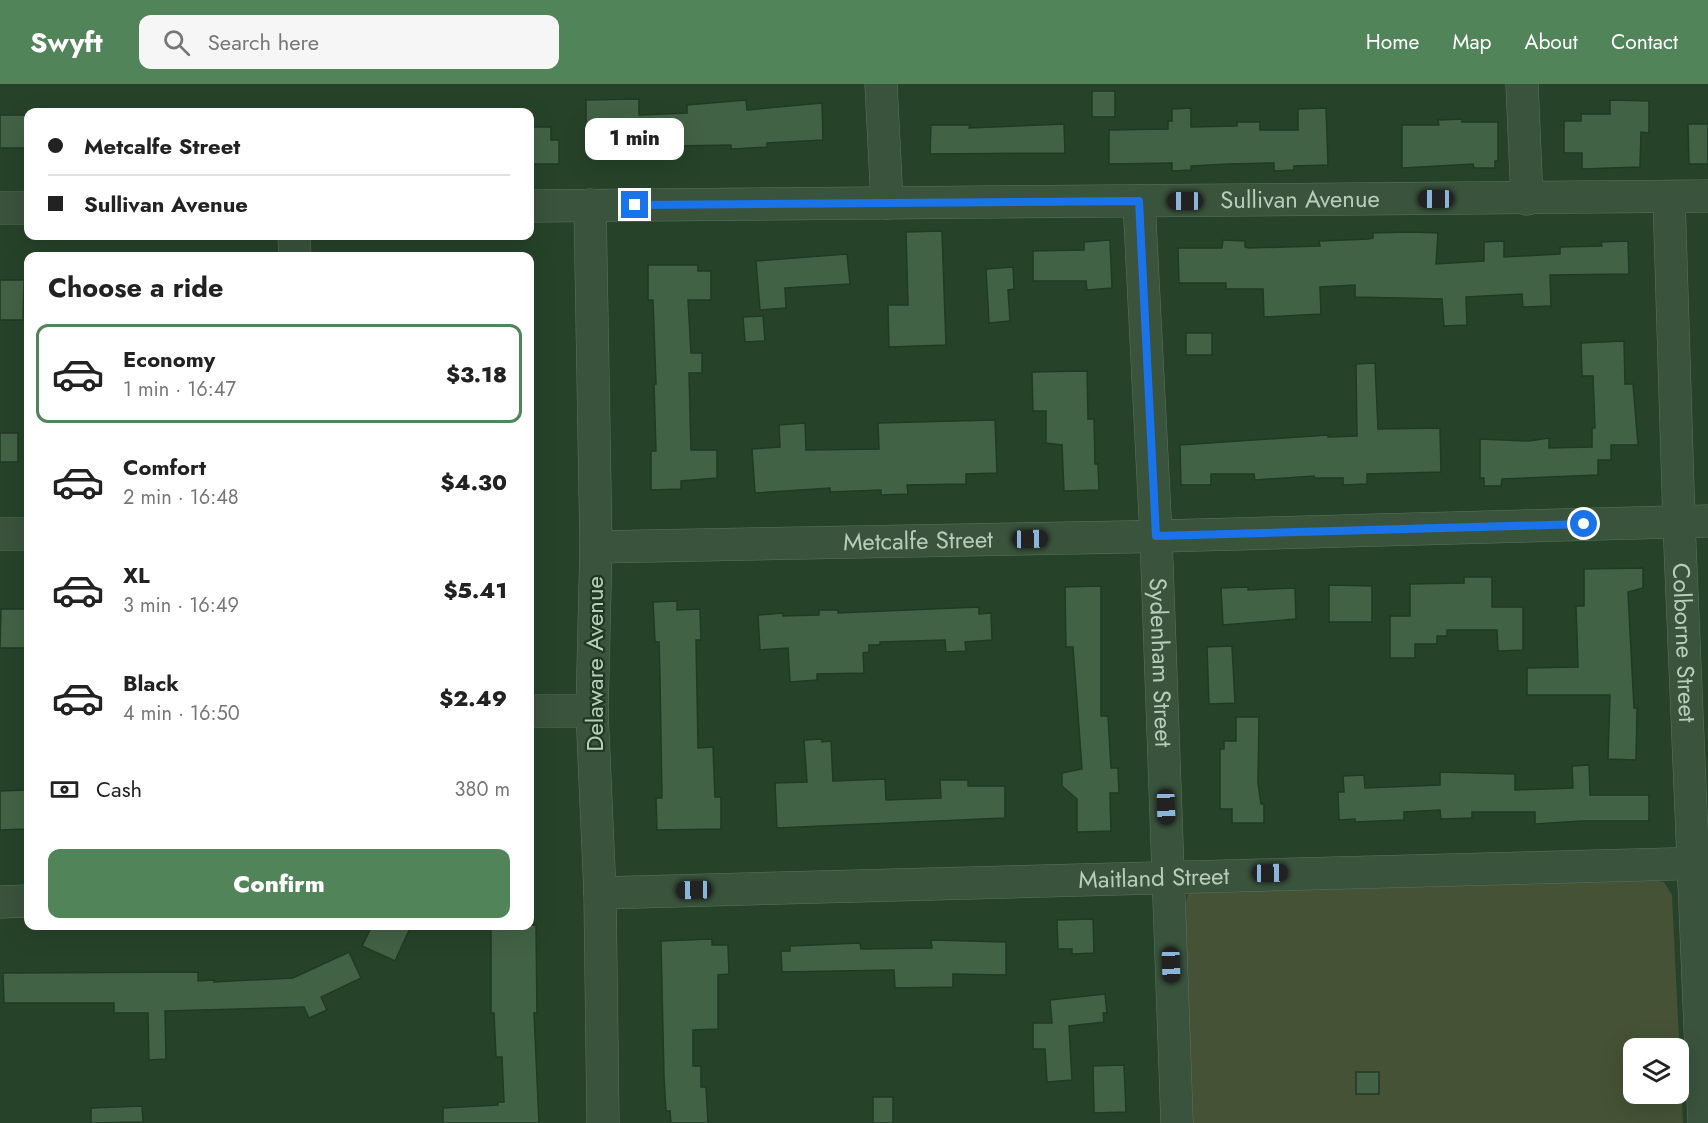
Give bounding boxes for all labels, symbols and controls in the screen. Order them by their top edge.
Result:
search box [139,15,559,69]
text: Swyft [30,22,103,63]
icon: search [160,26,193,59]
text: Search here [208,26,319,58]
text: Home [1366,27,1419,57]
text: Map [1452,27,1492,57]
text: About [1525,27,1578,57]
text: Contact [1611,27,1678,57]
callout: 1 min [586,118,684,160]
text: 1 min [609,124,660,153]
text: Metcalfe Street [84,130,240,162]
street label: Sullivan Avenue [1220,181,1380,217]
text: Sullivan Avenue [84,188,248,220]
car [1418,190,1454,208]
route end [621,191,648,218]
car [1167,192,1203,210]
text: Choose a ride [48,268,223,307]
text: Economy [123,343,215,375]
icon: car [51,347,105,401]
text: $3.18 [446,358,507,390]
text: 1 min · 16:47 [123,375,236,404]
text: Comfort [123,451,206,483]
icon: car [51,455,105,509]
text: $4.30 [441,466,507,498]
text: 2 min · 16:48 [123,483,239,512]
route start [1570,510,1597,537]
street label: Metcalfe Street [843,522,993,559]
car [1012,530,1048,548]
text: XL [123,559,150,591]
street label: Colborne Street [1664,562,1705,723]
icon: car [51,563,105,617]
text: $5.41 [443,574,507,606]
street label: Delaware Avenue [577,576,612,752]
street label: Sydenham Street [1141,577,1182,748]
text: 3 min · 16:49 [123,591,239,620]
text: Black [123,667,179,699]
icon: car [51,671,105,725]
text: $2.49 [439,682,507,714]
text: 4 min · 16:50 [123,699,240,728]
icon: cash [48,773,81,806]
text: Cash [96,773,142,805]
text: 380 m [455,775,510,804]
car [1156,789,1176,825]
button: Confirm [48,849,510,918]
street label: Maitland Street [1078,858,1230,897]
car [1252,864,1288,882]
car [676,881,712,899]
car [1161,947,1181,983]
map controls [1623,1038,1689,1104]
button: layers [1623,1038,1689,1104]

